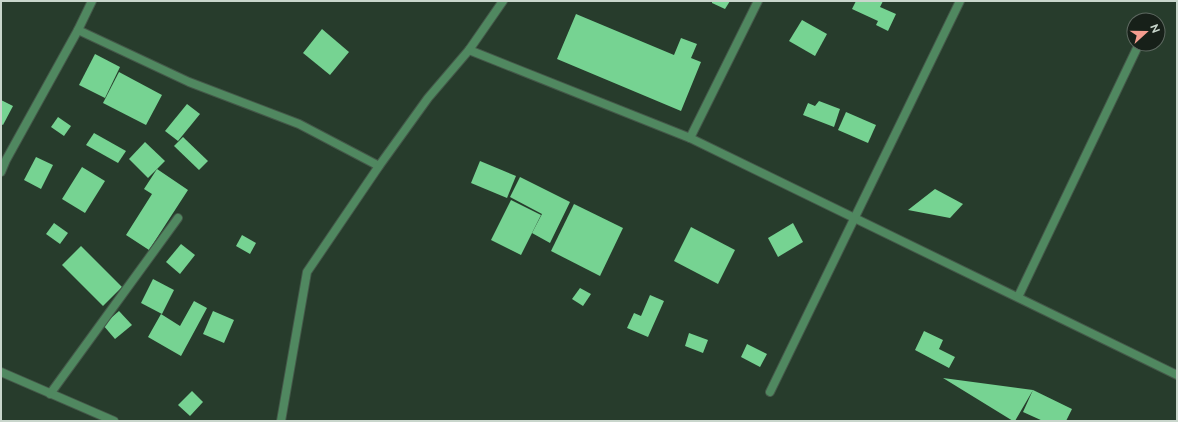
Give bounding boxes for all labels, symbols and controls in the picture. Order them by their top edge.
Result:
north arrow [1126,12,1166,52]
text: N [1147,22,1162,35]

